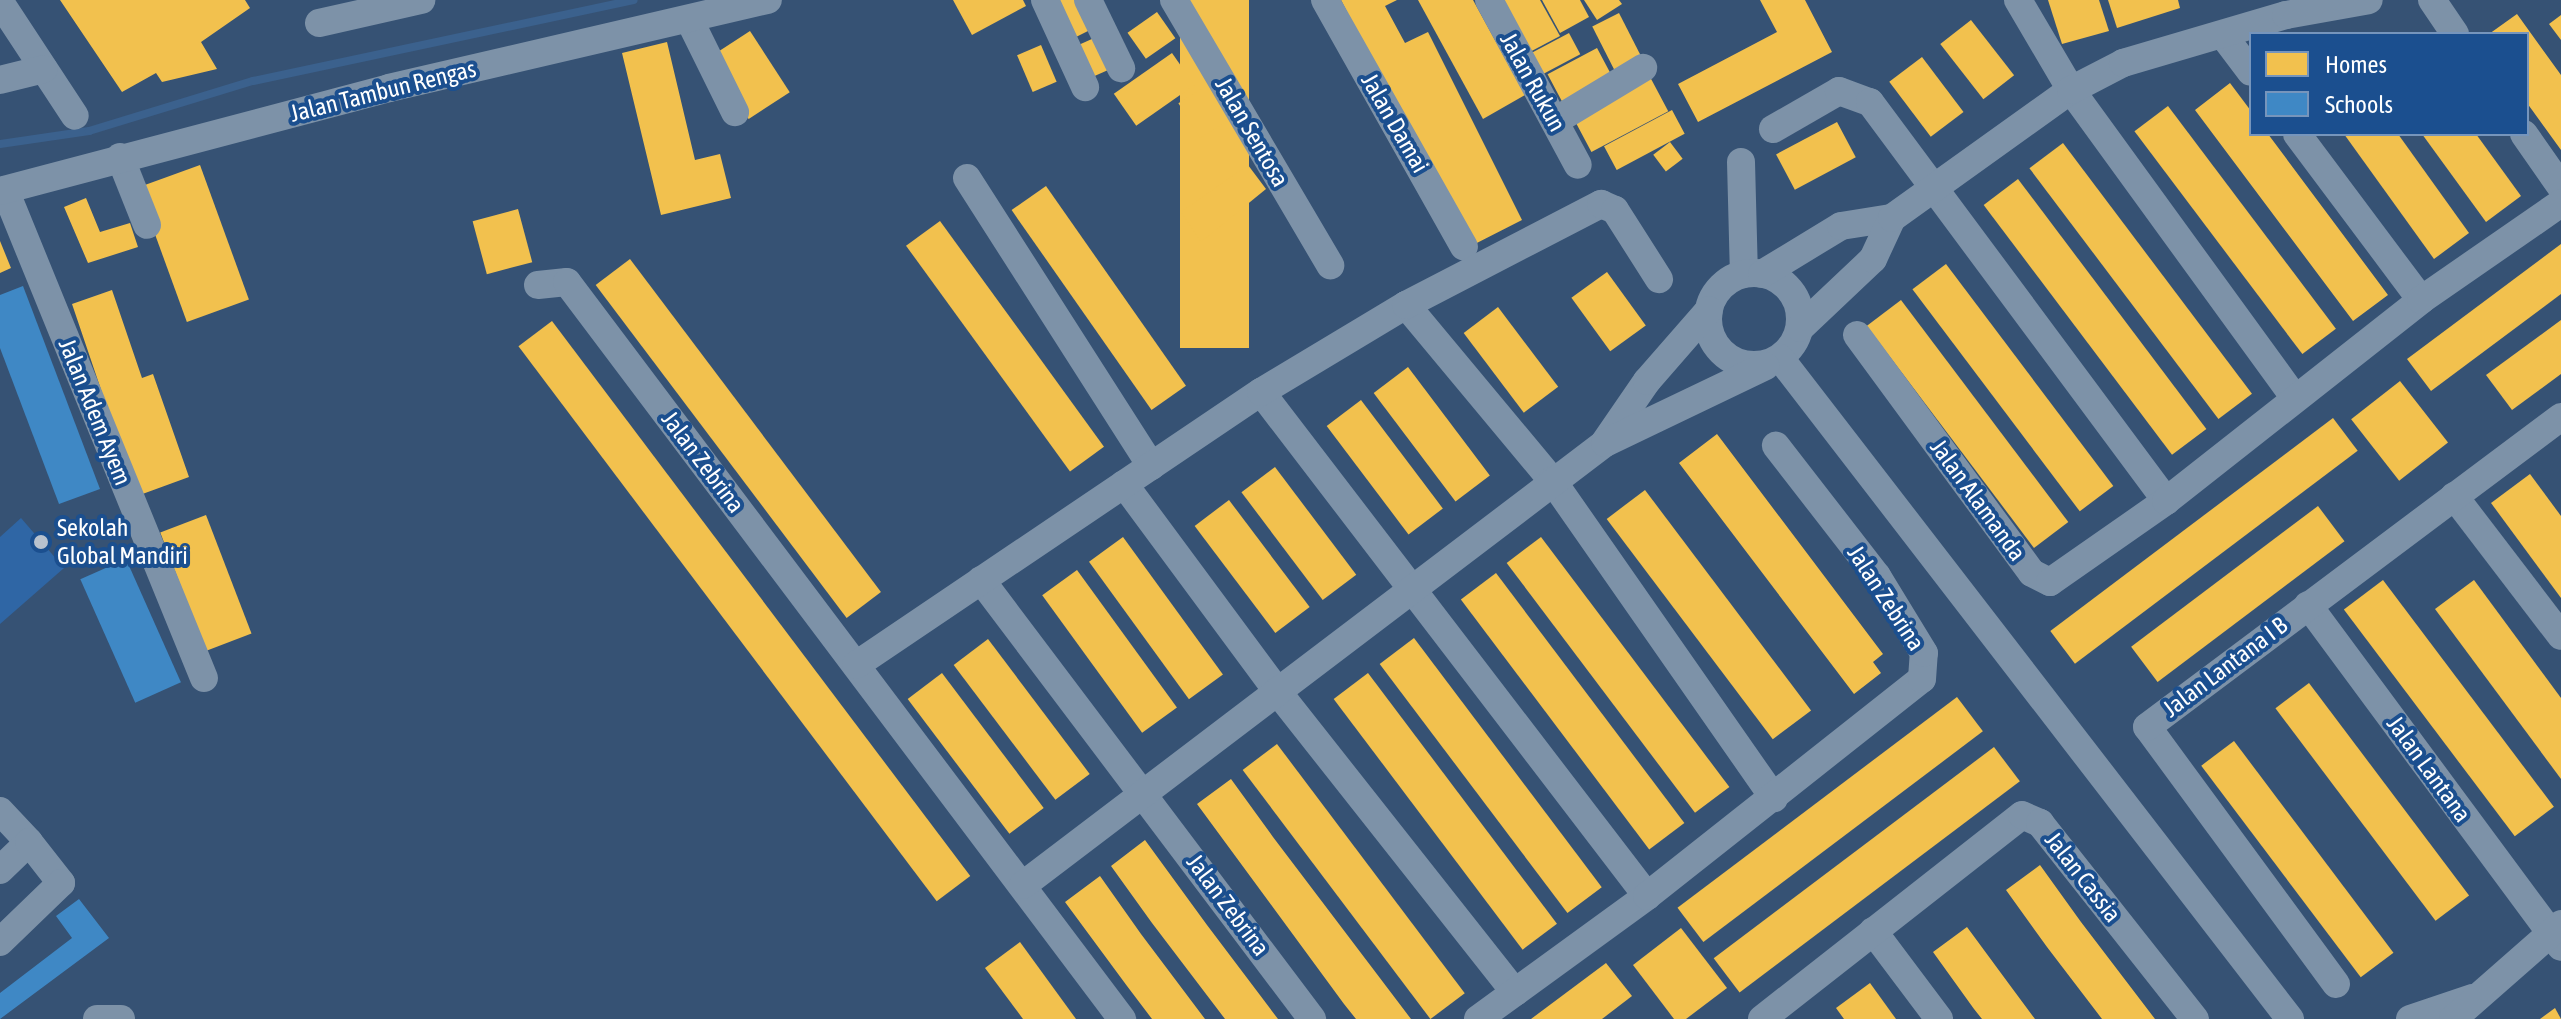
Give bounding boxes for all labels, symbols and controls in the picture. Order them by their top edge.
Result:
street label: Jalan Rukun [1494,27,1572,137]
legend [2249,32,2529,136]
text: Homes [2325,51,2387,78]
street label: Jalan Tambun Rengas [287,54,479,128]
street label: Jalan Damai [1355,68,1435,178]
street label: Jalan Sentosa [1209,72,1295,192]
text: Schools [2325,91,2393,118]
street label: Jalan Adem Ayem [53,335,137,489]
street label: Jalan Zebrina [655,406,751,518]
street label: Jalan Alamanda [1924,434,2032,566]
place label: Sekolah Global Mandiri [57,514,188,570]
marker: Sekolah Global Mandiri [32,533,50,551]
street label: Jalan Zebrina [1841,540,1931,656]
street label: Jalan Lantana I B [2157,611,2293,723]
street label: Jalan Lantana [2381,710,2477,828]
street label: Jalan Cassia [2039,826,2127,928]
street label: Jalan Zebrina [1180,849,1276,961]

